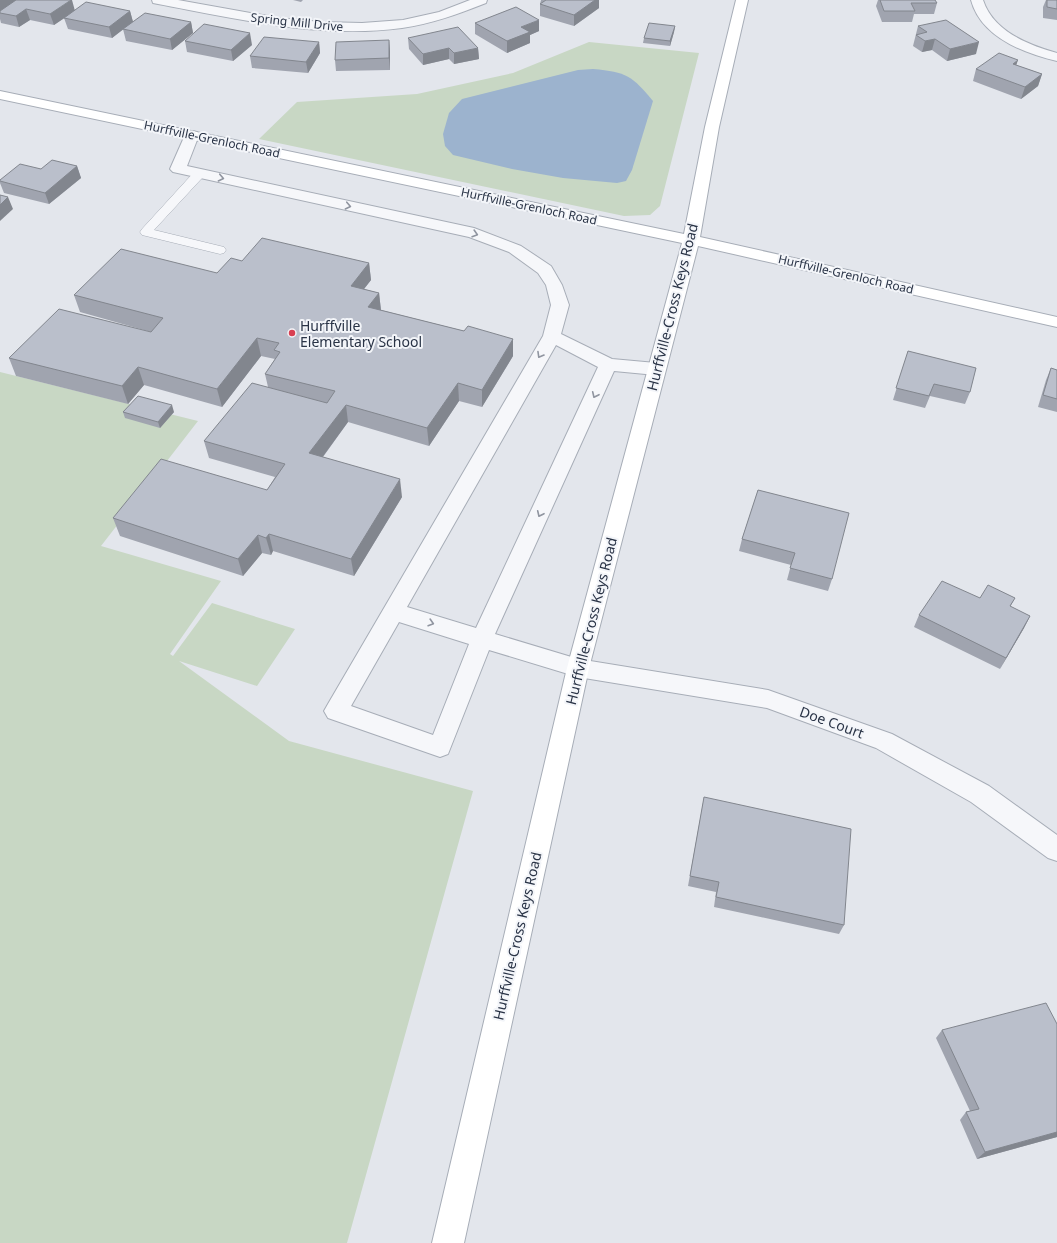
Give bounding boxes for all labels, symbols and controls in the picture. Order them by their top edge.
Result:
street label: Spring Mill Drive [250,9,344,35]
street label: Hurffville-Grenloch Road [142,116,282,162]
one-way arrow [218,174,224,182]
street label: Hurffville-Grenloch Road [459,183,599,229]
one-way arrow [345,201,351,209]
street label: Hurffville-Cross Keys Road [642,221,702,393]
one-way arrow [471,229,478,238]
street label: Hurffville-Grenloch Road [777,250,915,298]
place label: Hurffville Elementary School [300,316,422,351]
marker: Hurffville Elementary School [287,328,297,338]
one-way arrow [538,351,545,358]
one-way arrow [592,391,600,399]
one-way arrow [537,509,545,517]
street label: Hurffville-Cross Keys Road [561,535,621,707]
one-way arrow [427,618,434,627]
street label: Doe Court [797,702,867,742]
street label: Hurffville-Cross Keys Road [488,850,546,1022]

